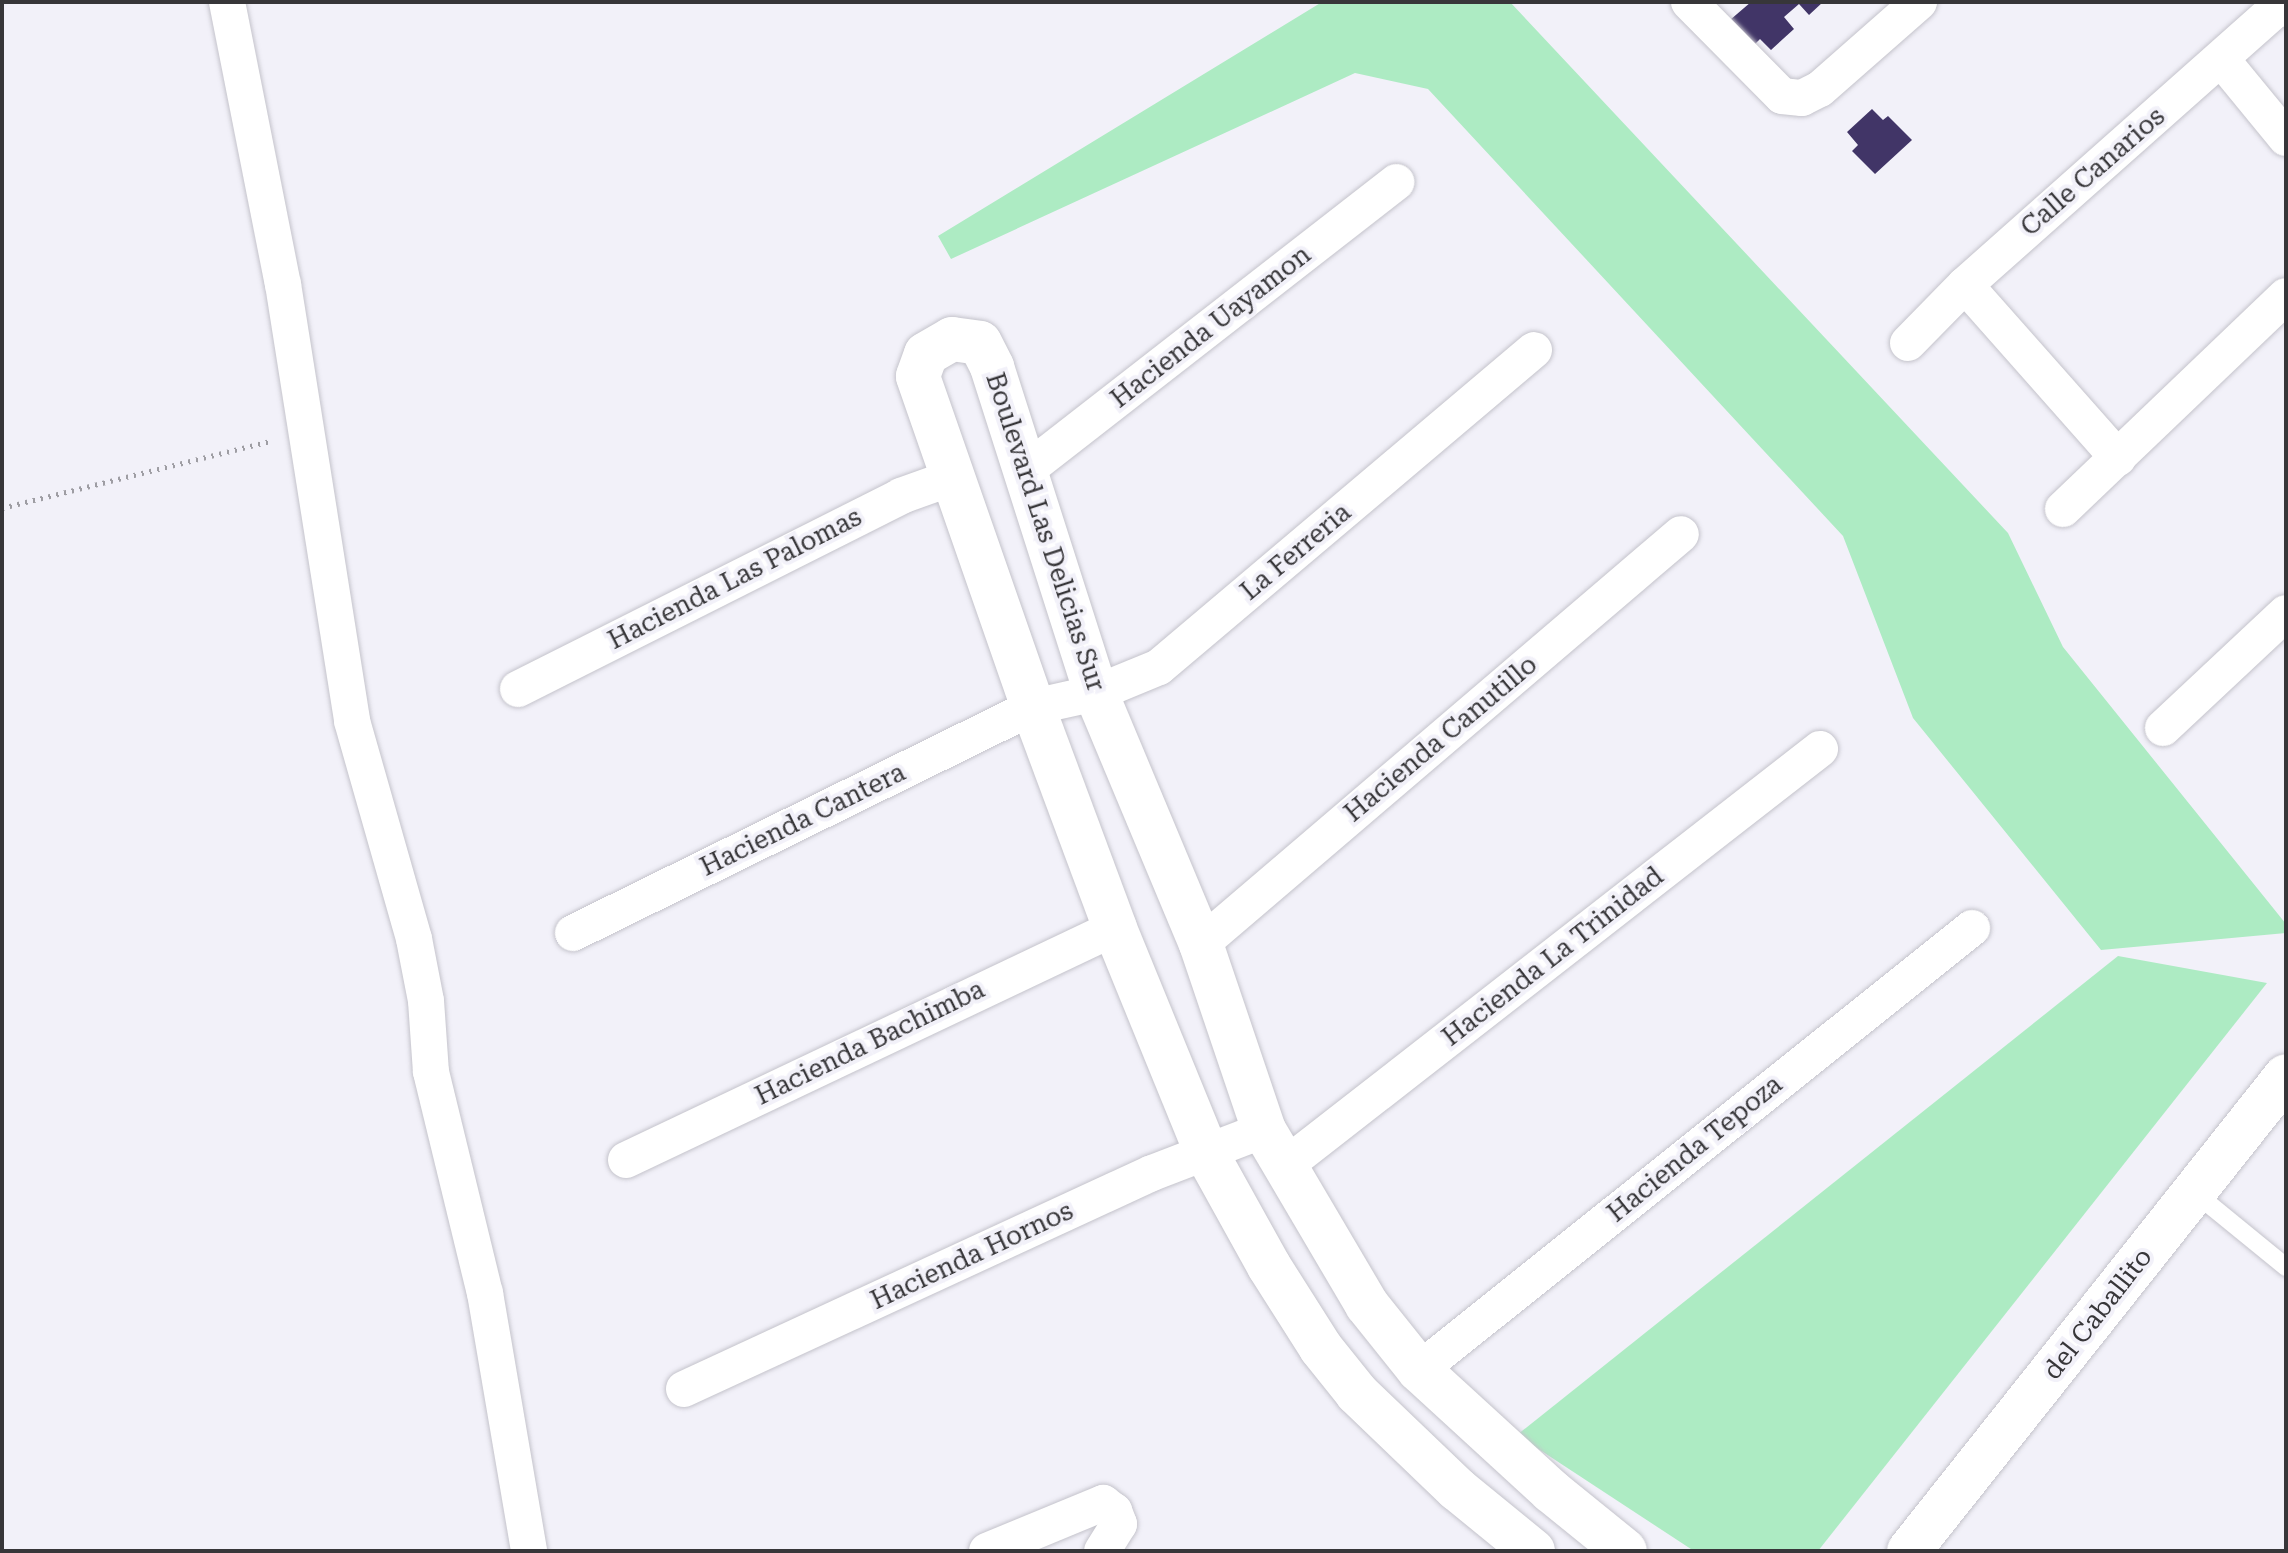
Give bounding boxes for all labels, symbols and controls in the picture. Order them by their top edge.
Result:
street label: Calle Canarios [2015,101,2171,243]
street label: Hacienda Uayamon [1105,239,1317,415]
street label: Boulevard Las Delicias Sur [979,369,1111,695]
street label: La Ferreria [1235,497,1357,607]
street label: Hacienda Las Palomas [603,502,867,656]
street label: Hacienda Canutillo [1338,649,1544,829]
street label: Hacienda Cantera [695,757,911,883]
street label: Hacienda La Trinidad [1436,861,1670,1053]
street label: Hacienda Bachimba [750,974,990,1112]
street label: Hacienda Tepoza [1601,1069,1789,1229]
street label: Hacienda Hornos [866,1195,1078,1317]
street label: del Caballito [2037,1242,2159,1386]

